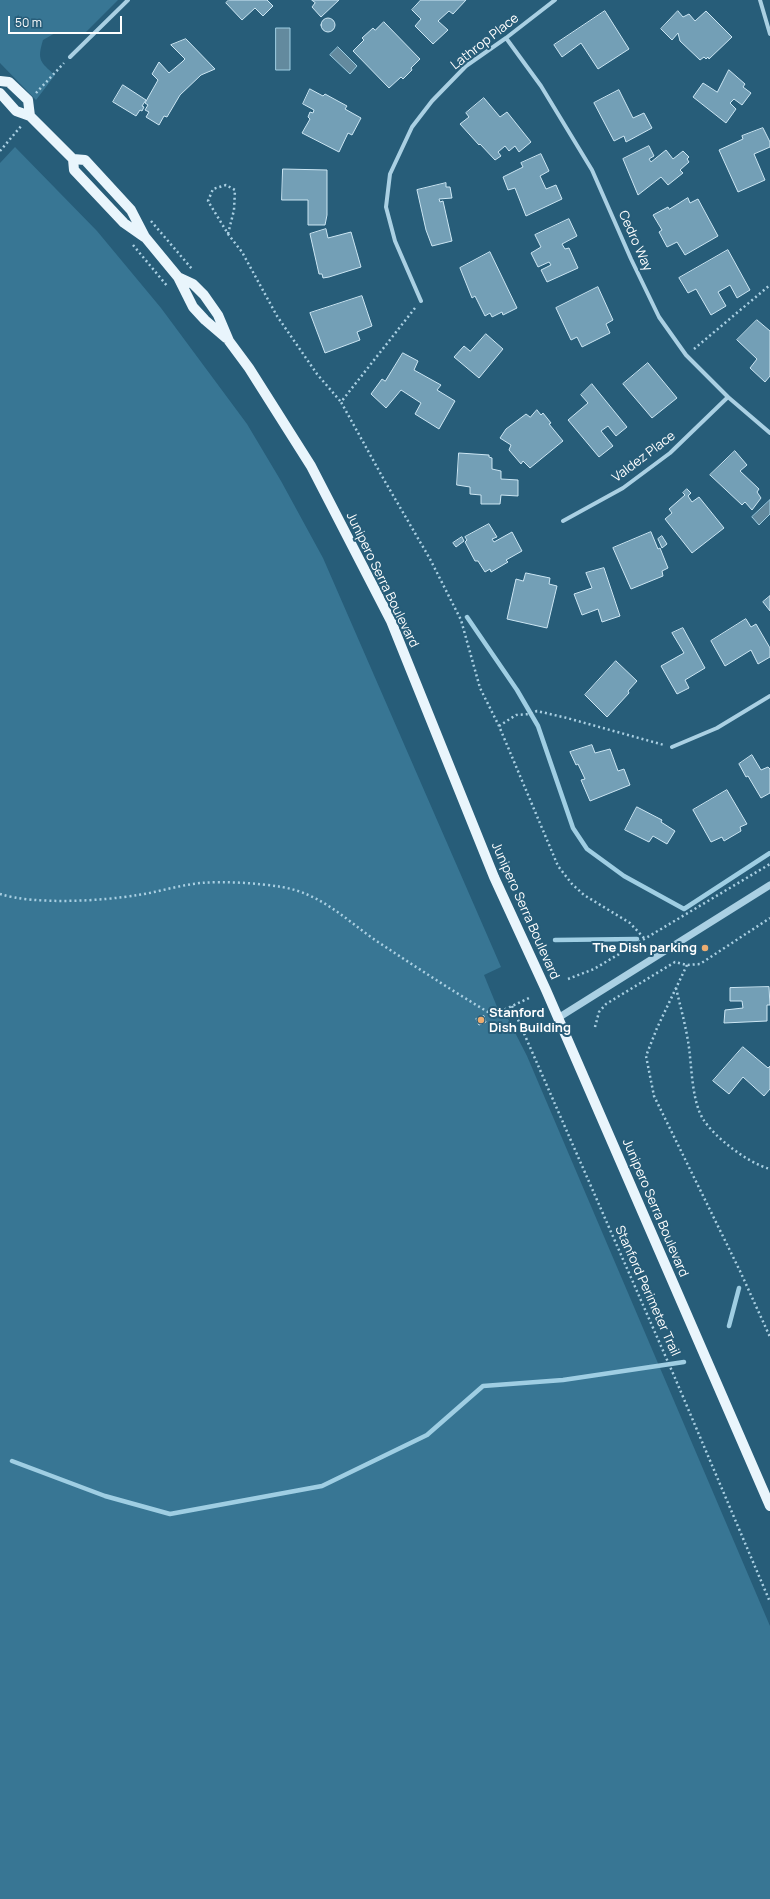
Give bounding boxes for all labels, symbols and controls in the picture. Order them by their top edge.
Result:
scale bar [10,8,124,34]
street label: Lathrop Place [448,11,522,73]
text: 50 m [15,14,42,31]
street label: Cedro Way [615,208,655,274]
street label: Valdez Place [609,428,679,486]
street label: Junipero Serra Boulevard [342,510,422,650]
street label: Junipero Serra Boulevard [488,840,562,982]
place label: The Dish parking [593,940,697,956]
marker: The Dish parking [700,943,710,953]
place label: Stanford Dish Building [489,1005,571,1036]
marker: Stanford Dish Building [476,1015,486,1025]
street label: Junipero Serra Boulevard [619,1137,691,1279]
street label: Stanford Perimeter Trail [611,1223,683,1359]

